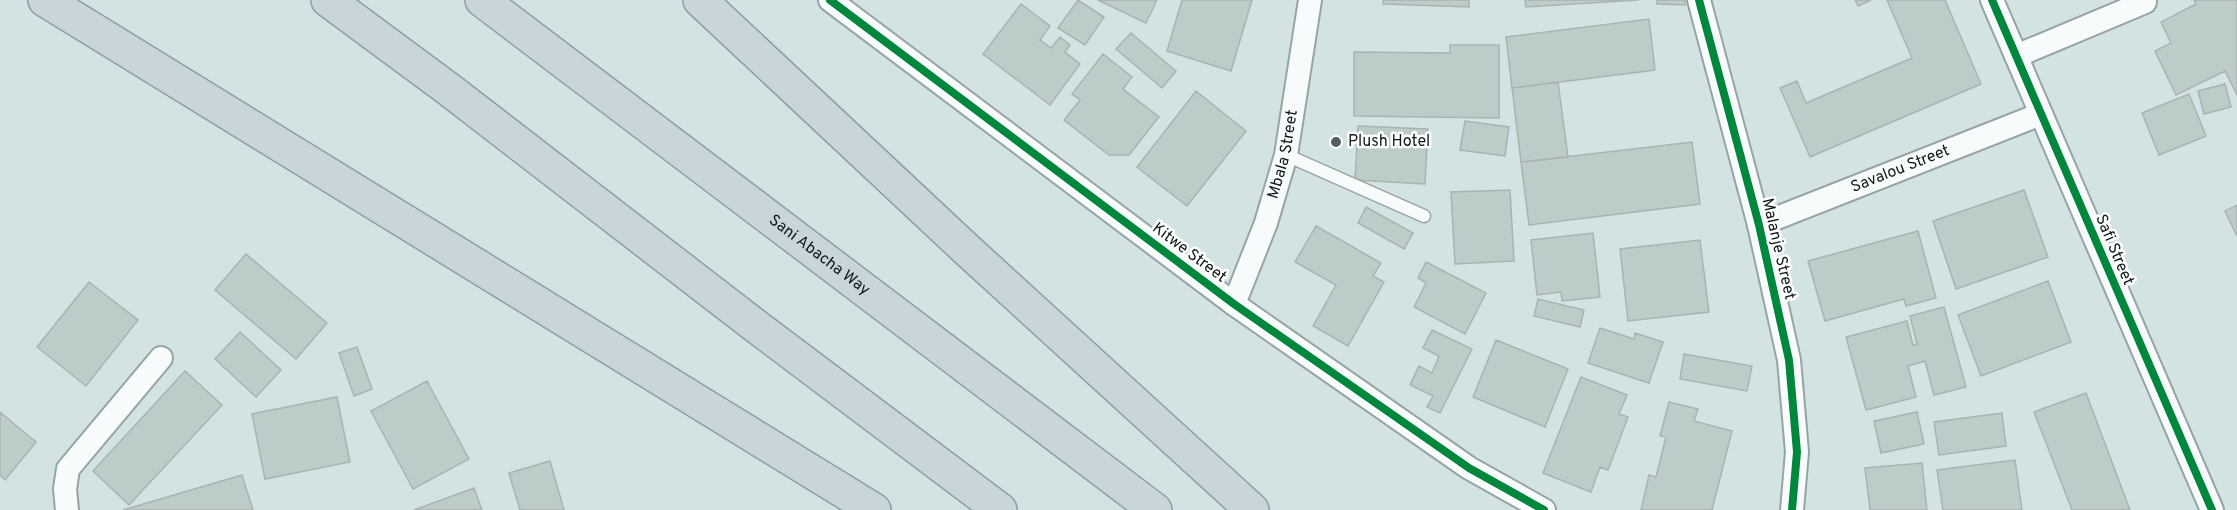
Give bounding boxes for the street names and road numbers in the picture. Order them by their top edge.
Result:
street label: Mbala Street [1264,108,1303,201]
street label: Savalou Street [1848,141,1953,198]
street label: Malanje Street [1757,196,1799,302]
street label: Sani Abacha Way [764,211,874,300]
street label: Safi Street [2090,211,2138,289]
street label: Kitwe Street [1148,219,1230,287]

